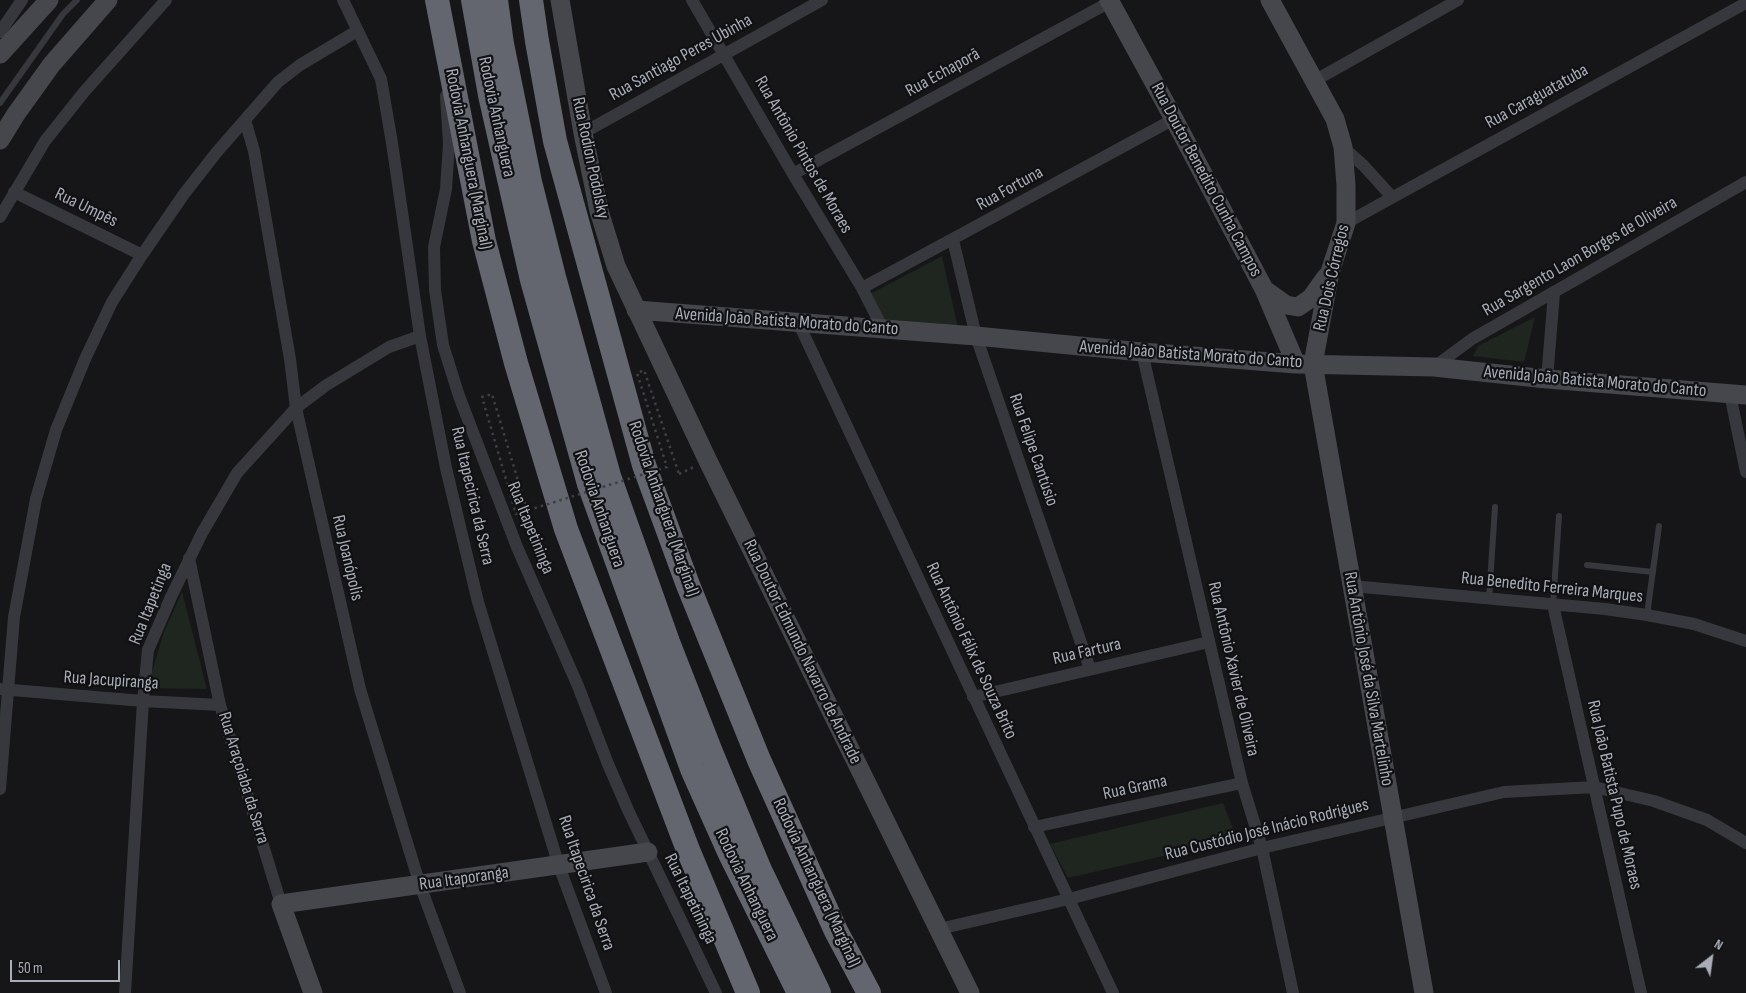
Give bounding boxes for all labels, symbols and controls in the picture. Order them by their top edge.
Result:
street label: Rua Santiago Peres Ubinha [606,10,756,106]
street label: Rua Echaporã [902,44,984,102]
street label: Rodovia Anhanguera [473,55,519,179]
street label: Rua Caraguatatuba [1482,60,1592,134]
street label: Rodovia Anhanguera (Marginal) [440,67,496,251]
street label: Rua Antônio Pintos de Moraes [749,73,857,237]
street label: Rua Doutor Benedito Cunha Campos [1146,79,1266,281]
street label: Rua Rodion Podolsky [567,95,613,221]
street label: Rua Fortuna [973,162,1047,216]
street label: Rua Umpês [51,184,121,232]
street label: Rua Sargento Laon Borges de Oliveira [1479,192,1681,322]
street label: Rua Dois Córregos [1309,222,1355,334]
street label: Avenida João Batista Morato do Canto [675,303,899,341]
street label: Avenida João Batista Morato do Canto [1079,336,1303,374]
street label: Avenida João Batista Morato do Canto [1483,362,1707,402]
street label: Rua Felipe Cantúsio [1004,391,1062,509]
street label: Rodovia Anhanguera (Marginal) [623,419,703,599]
street label: Rua Itapecirica da Serra [446,425,498,567]
street label: Rodovia Anhanguera [569,448,629,570]
street label: Rua Itapetininga [502,479,558,577]
street label: Rua Joanópolis [327,513,367,603]
street label: Rua Doutor Edmundo Navarro de Andrade [738,536,866,768]
street label: Rua Antônio Félix de Souza Brito [921,559,1021,743]
street label: Rua Itapetinga [125,560,177,648]
street label: Rua Benedito Ferreira Marques [1460,568,1644,608]
street label: Rua Antônio José da Silva Martelinho [1339,570,1397,788]
street label: Rua Antônio Xavier de Oliveira [1202,580,1264,758]
street label: Rua Fartura [1051,634,1123,670]
street label: Rua Jacupiranga [63,667,159,695]
street label: Rua João Batista Pupo de Moraes [1582,698,1646,892]
street label: Rua Araçoiaba da Serra [213,709,273,847]
street label: Rua Grama [1101,771,1169,805]
street label: Rua Custódio José Inácio Rodrigues [1163,794,1371,866]
street label: Rodovia Anhanguera (Marginal) [767,795,865,971]
street label: Rua Itapecirica da Serra [553,813,619,953]
street label: Rodovia Anhanguera [709,825,783,945]
street label: Rua Itapetininga [659,850,721,948]
street label: Rua Itaporanga [418,862,510,896]
north arrow [1686,933,1736,983]
text: N [1711,935,1726,954]
scale bar [12,950,122,982]
text: 50 m [18,959,43,978]

